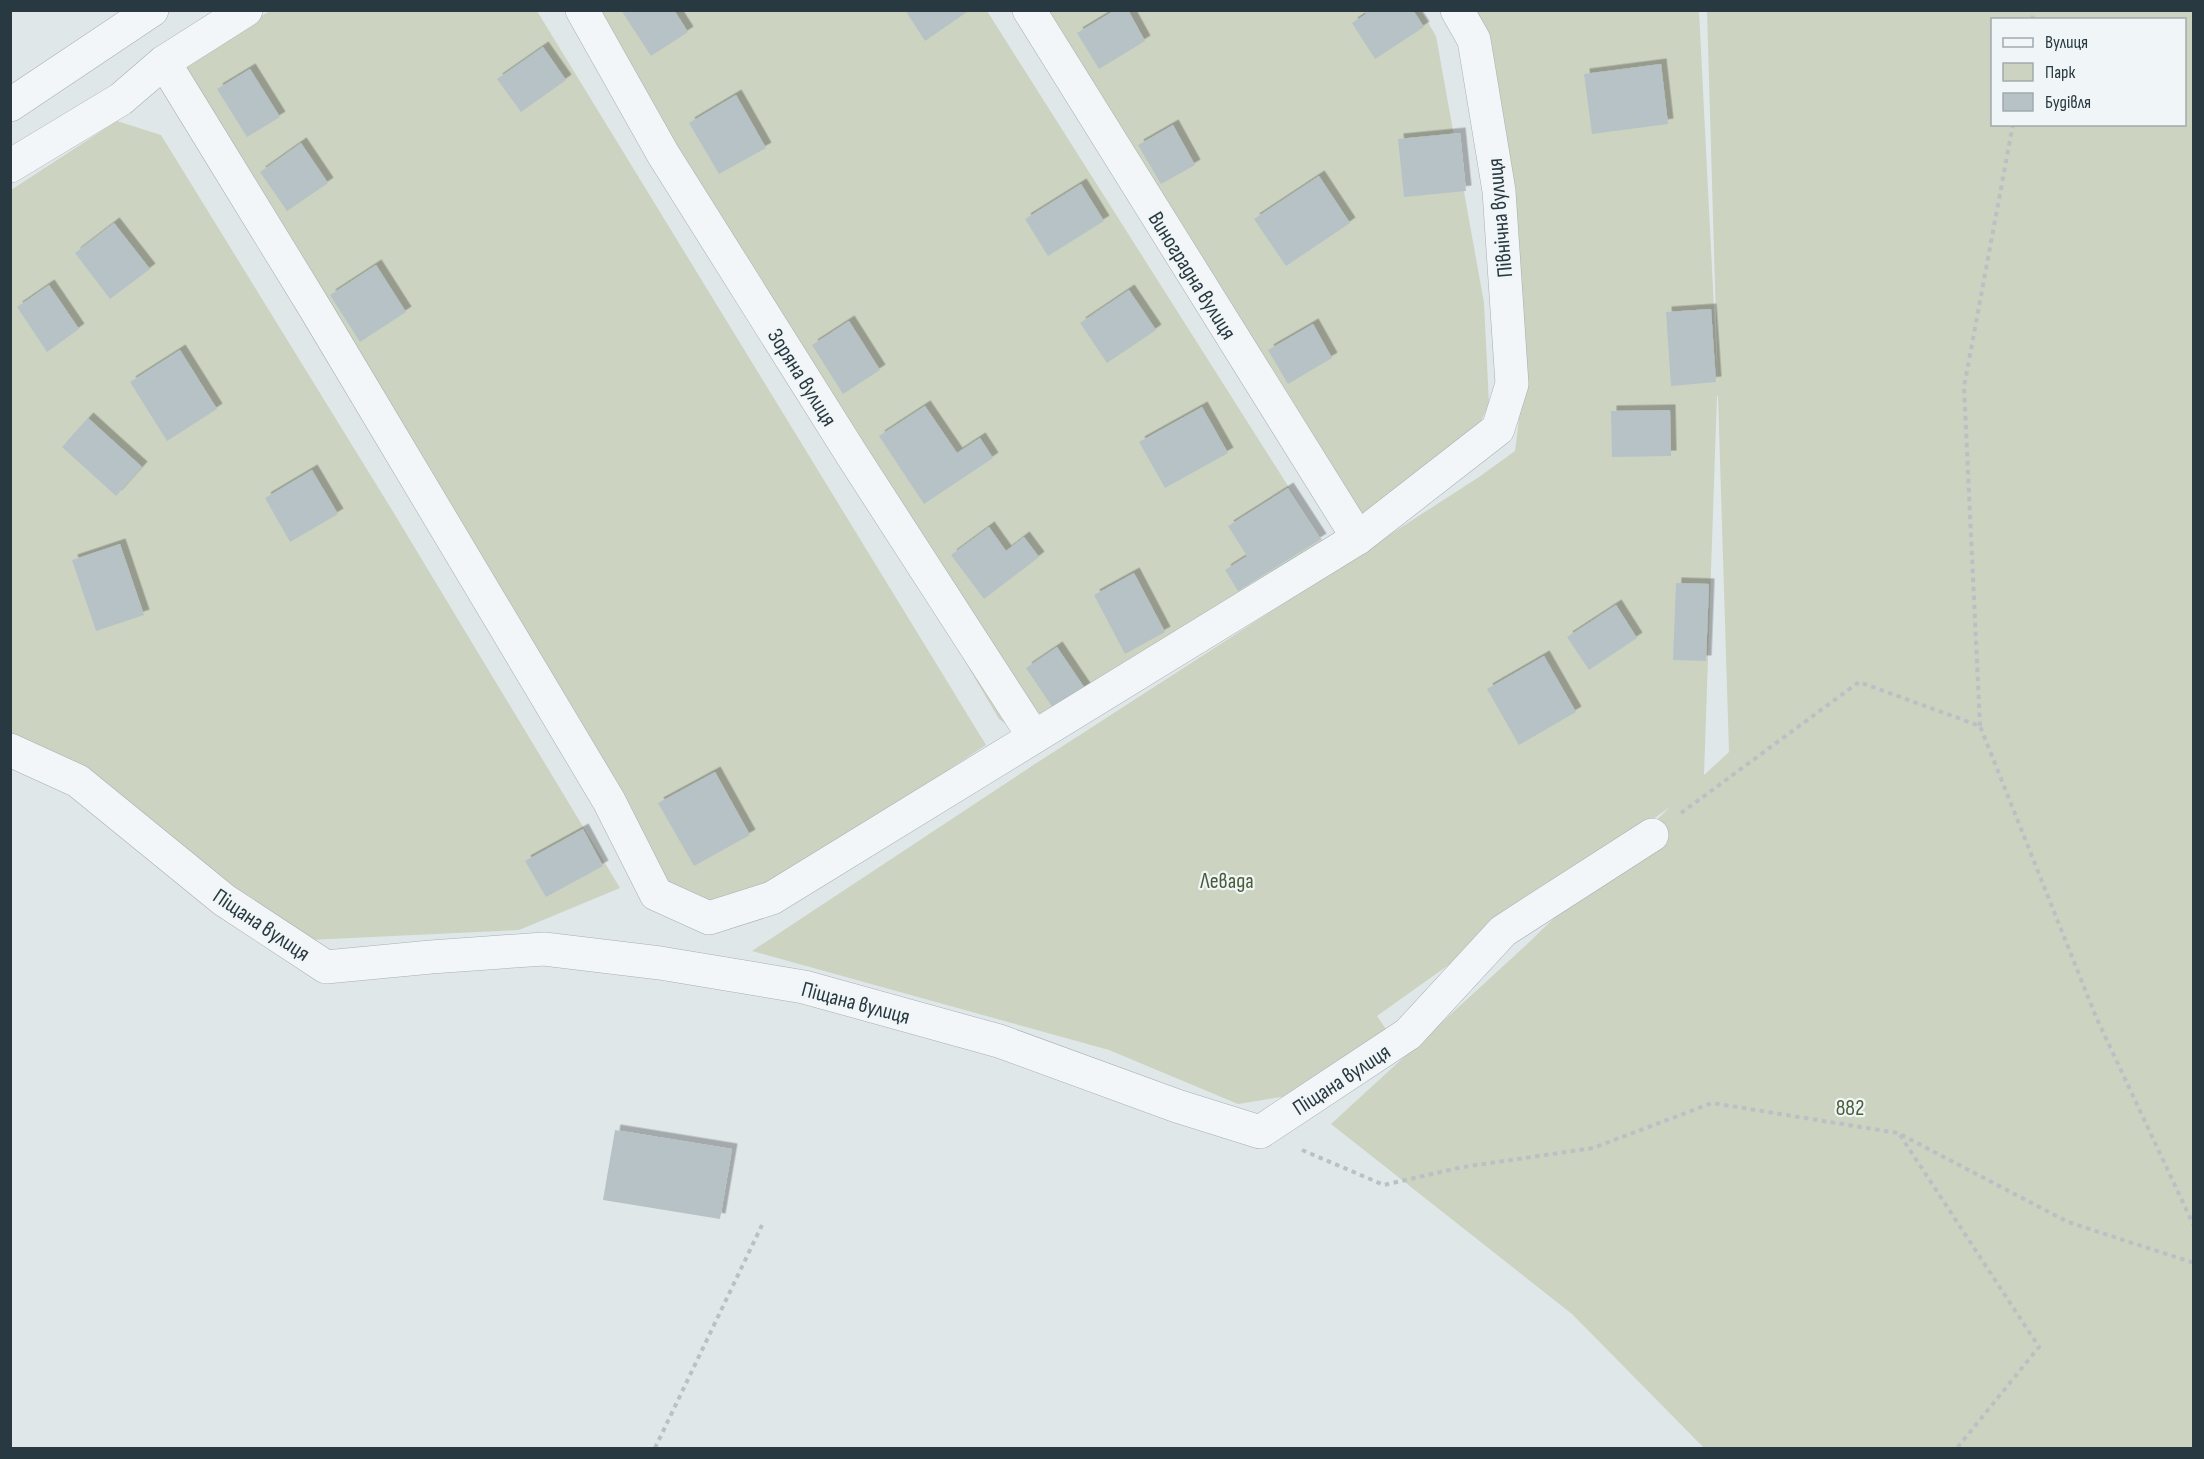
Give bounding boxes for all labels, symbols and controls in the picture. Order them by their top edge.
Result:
legend [1991,18,2186,126]
text: Вулиця [2045,32,2088,53]
text: Парк [2045,62,2076,83]
text: Будівля [2045,92,2091,113]
street label: Північна вулиця [1482,157,1519,279]
street label: Виноградна вулиця [1142,207,1242,345]
street label: Зоряна вулиця [761,324,842,432]
park label: Левада [1199,868,1254,895]
street label: Піщана вулиця [207,883,315,968]
street label: Піщана вулиця [798,976,913,1031]
street label: Піщана вулиця [1288,1039,1396,1122]
park label: 882 [1836,1095,1864,1122]

